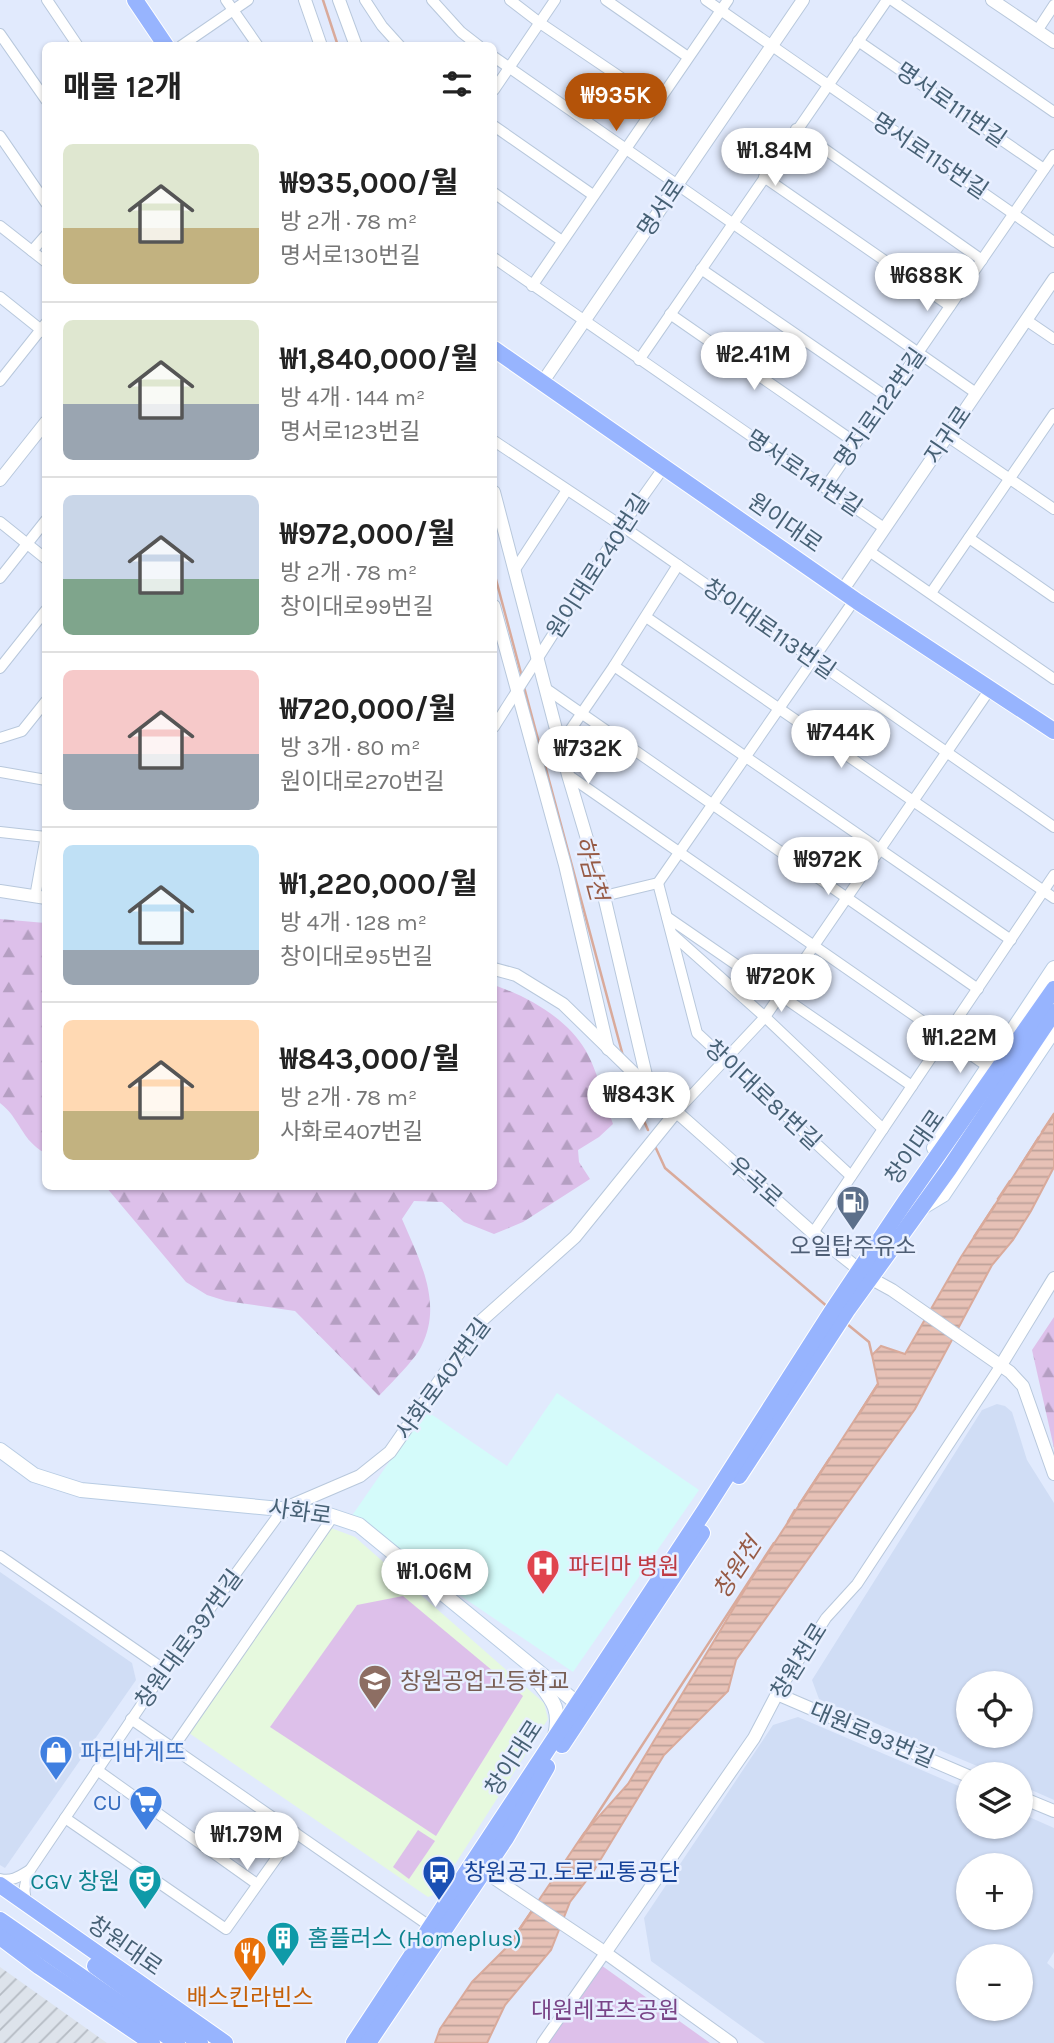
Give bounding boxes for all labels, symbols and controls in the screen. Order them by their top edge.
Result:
street label: 명서로111번길 [891,57,1011,153]
icon: filters [438,65,476,103]
text: 매물 12개 [63,69,182,105]
pin: ₩935K [567,74,665,133]
text: ₩935K [581,82,651,109]
street label: 명서로115번길 [867,107,993,205]
pin: ₩1.84M [718,128,832,188]
text: ₩1.84M [737,137,813,164]
text: ₩935,000/월 [280,165,458,201]
icon: home [119,172,203,256]
street label: 명서로 [632,174,690,242]
text: 방 2개 · 78 m² [280,208,417,235]
text: 명서로130번길 [280,242,421,269]
pin: ₩688K [878,254,976,313]
text: ₩688K [891,262,963,289]
pin: ₩2.41M [697,332,811,392]
text: ₩1,840,000/월 [280,341,478,377]
text: ₩2.41M [717,341,791,368]
street label: 명지로122번길 [829,343,931,473]
icon: home [119,348,203,432]
text: 방 4개 · 144 m² [280,384,425,411]
street label: 지귀로 [919,401,977,469]
text: 명서로123번길 [280,418,420,445]
street label: 명서로141번길 [741,424,867,522]
street label: 원이대로 [743,488,827,558]
street label: 원이대로240번길 [541,489,655,643]
text: ₩972,000/월 [280,516,455,552]
icon: home [119,523,203,607]
text: 방 2개 · 78 m² [280,559,417,586]
street label: 창이대로113번길 [697,573,841,685]
text: 창이대로99번길 [280,593,434,620]
text: ₩720,000/월 [280,691,456,727]
icon: home [119,698,203,782]
pin: ₩744K [792,710,890,770]
text: ₩744K [807,719,875,746]
pin: ₩732K [539,726,637,786]
text: 방 3개 · 80 m² [280,734,420,761]
text: ₩732K [554,735,622,762]
text: 원이대로270번길 [280,768,445,795]
water label: 하남천 [569,832,614,906]
pin: ₩972K [779,838,877,897]
text: ₩972K [794,846,862,873]
text: ₩1,220,000/월 [280,866,478,902]
icon: home [119,873,203,957]
text: 방 4개 · 128 m² [280,909,427,936]
text: 창이대로95번길 [280,943,433,970]
pin: ₩720K [732,954,830,1014]
text: ₩720K [747,963,815,990]
pin: ₩1.22M [903,1016,1017,1075]
text: ₩1.22M [923,1024,997,1051]
street label: 창이대로81번길 [699,1034,827,1156]
text: ₩843,000/월 [280,1041,460,1077]
icon: home [119,1048,203,1132]
pin: ₩843K [590,1072,688,1132]
text: ₩843K [603,1081,675,1108]
text: 방 2개 · 78 m² [280,1084,417,1111]
street label: 창이대로 [880,1105,950,1189]
text: 사화로407번길 [280,1118,423,1145]
street label: 우곡로 [722,1151,788,1213]
fuel station icon: 오일탑주유소 [834,1183,872,1232]
place label: 오일탑주유소 [790,1233,916,1260]
street label: 사화로407번길 [390,1313,496,1445]
street label: 사화로 [267,1494,333,1530]
water label: 창원천 [707,1530,768,1603]
hospital icon: 파티마 병원 [524,1547,562,1596]
pin: ₩1.06M [378,1550,492,1609]
place label: 파티마 병원 [568,1553,679,1580]
text: ₩1.06M [397,1558,473,1585]
street label: 창원대로397번길 [130,1564,248,1714]
street label: 창원천로 [765,1618,833,1704]
school or university icon: 창원공업고등학교 [356,1662,394,1711]
place label: 창원공업고등학교 [400,1668,569,1695]
map controls [956,1671,1033,2021]
button: locate [956,1671,1033,1748]
street label: 대원로93번길 [806,1697,938,1773]
street label: 창이대로 [480,1715,548,1801]
shop icon: 파리바게뜨 [37,1733,75,1782]
place label: 파리바게뜨 [80,1739,186,1766]
button: layers [956,1762,1033,1839]
supermarket icon: CU [127,1783,165,1832]
place label: CU [93,1789,122,1816]
pin: ₩1.79M [190,1812,304,1872]
text: ₩1.79M [211,1821,283,1848]
bus stop icon: 창원공고.도로교통공단 [420,1853,458,1902]
button: + [956,1853,1033,1930]
place label: 창원공고.도로교통공단 [464,1859,680,1886]
theatre icon: CGV 창원 [126,1862,164,1911]
place label: CGV 창원 [30,1868,120,1895]
street label: 창원대로 [83,1911,167,1981]
building icon: 홈플러스 (Homeplus) [264,1919,302,1968]
place label: 홈플러스 (Homeplus) [308,1925,522,1952]
restaurant icon: 배스킨라빈스 [231,1934,269,1983]
button: − [956,1944,1033,2021]
place label: 배스킨라빈스 [187,1984,313,2011]
park label: 대원레포츠공원 [531,1997,679,2024]

